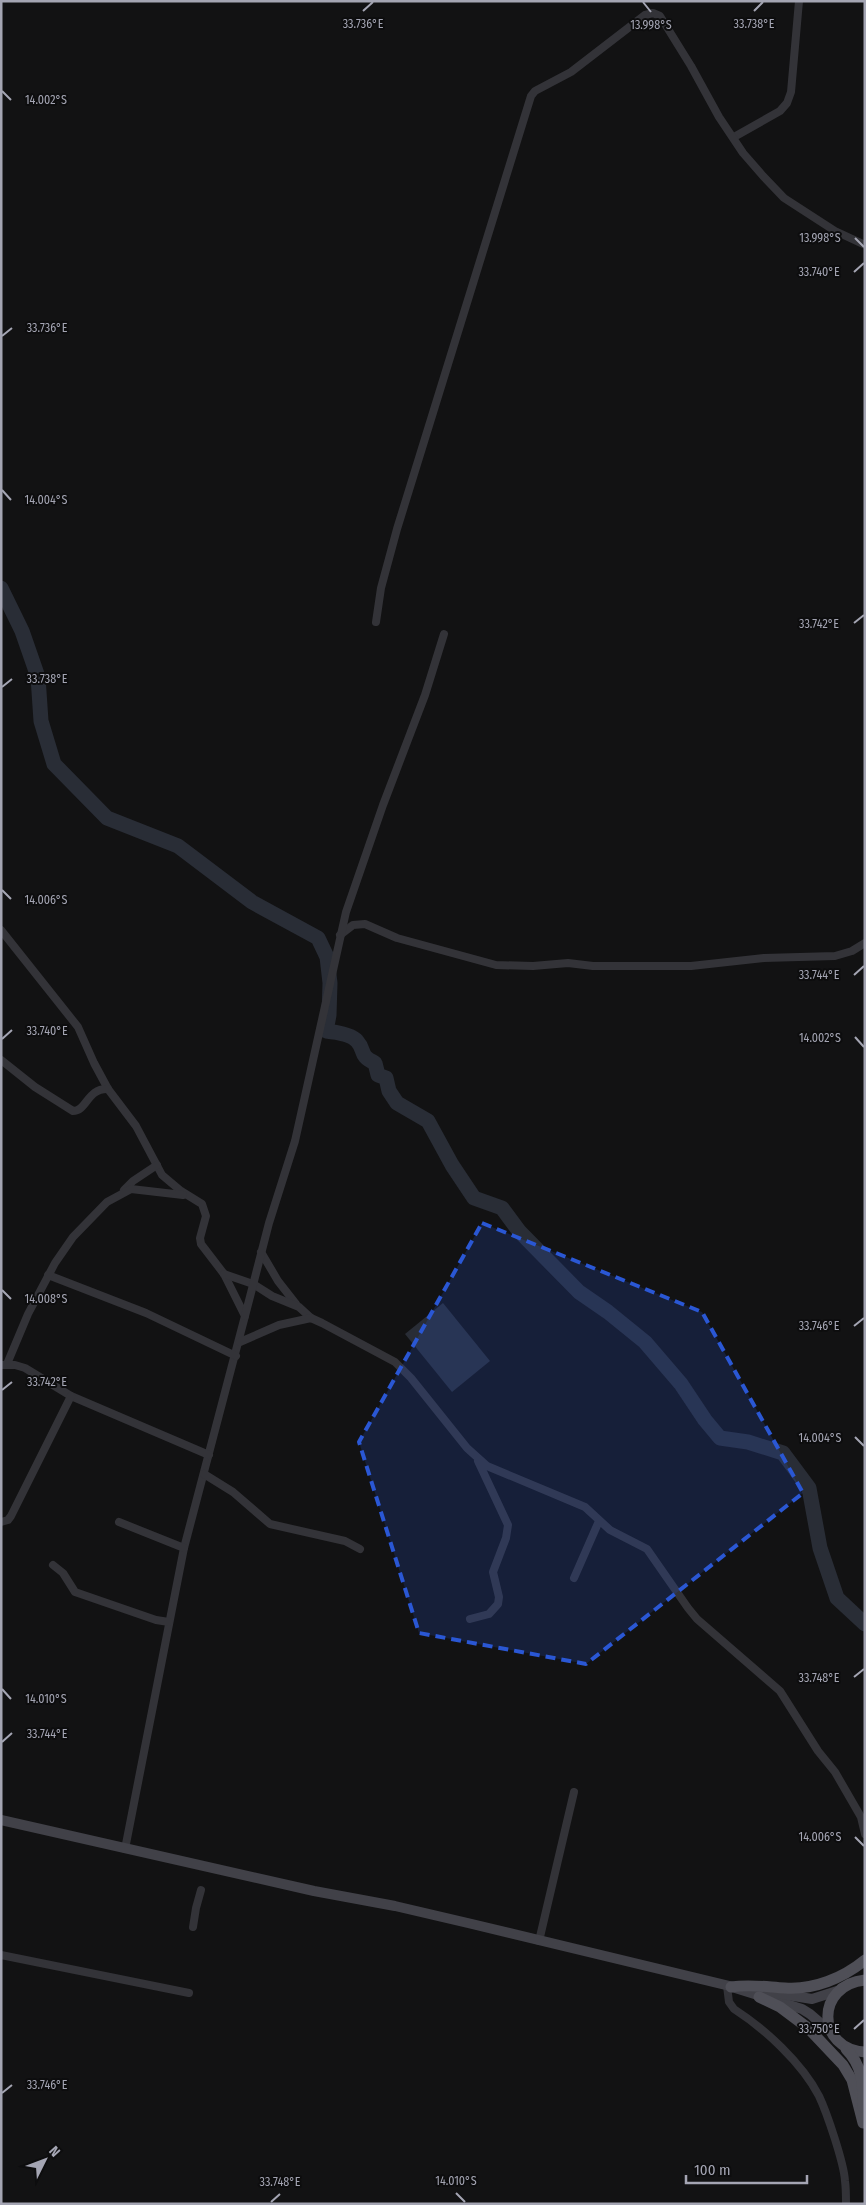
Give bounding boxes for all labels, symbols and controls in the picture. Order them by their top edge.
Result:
text: 33.736°E [343,17,384,31]
text: 33.738°E [734,17,775,31]
text: 13.998°S [630,18,672,32]
text: 14.002°S [25,93,67,107]
text: 13.998°S [799,231,841,245]
text: 33.740°E [798,265,840,279]
text: 33.736°E [27,321,68,335]
text: 14.004°S [25,493,67,507]
text: 33.742°E [799,617,839,631]
text: 33.738°E [27,672,68,686]
text: 14.006°S [25,893,67,907]
text: 33.744°E [799,968,840,982]
text: 33.740°E [26,1024,68,1038]
text: 14.002°S [799,1031,841,1045]
text: 14.008°S [25,1292,68,1306]
text: 33.746°E [799,1319,840,1333]
text: 33.742°E [27,1375,67,1389]
text: 14.004°S [799,1431,841,1445]
text: 33.748°E [799,1671,840,1685]
text: 14.010°S [25,1692,67,1706]
text: 33.744°E [27,1727,68,1741]
text: 14.006°S [799,1830,841,1844]
text: 33.750°E [798,2022,840,2036]
text: 33.746°E [27,2078,68,2092]
north arrow [20,2135,70,2185]
text: N [45,2143,63,2160]
scale bar [686,2152,807,2184]
text: 100 m [694,2161,731,2179]
text: 14.010°S [435,2174,477,2188]
text: 33.748°E [260,2175,301,2189]

